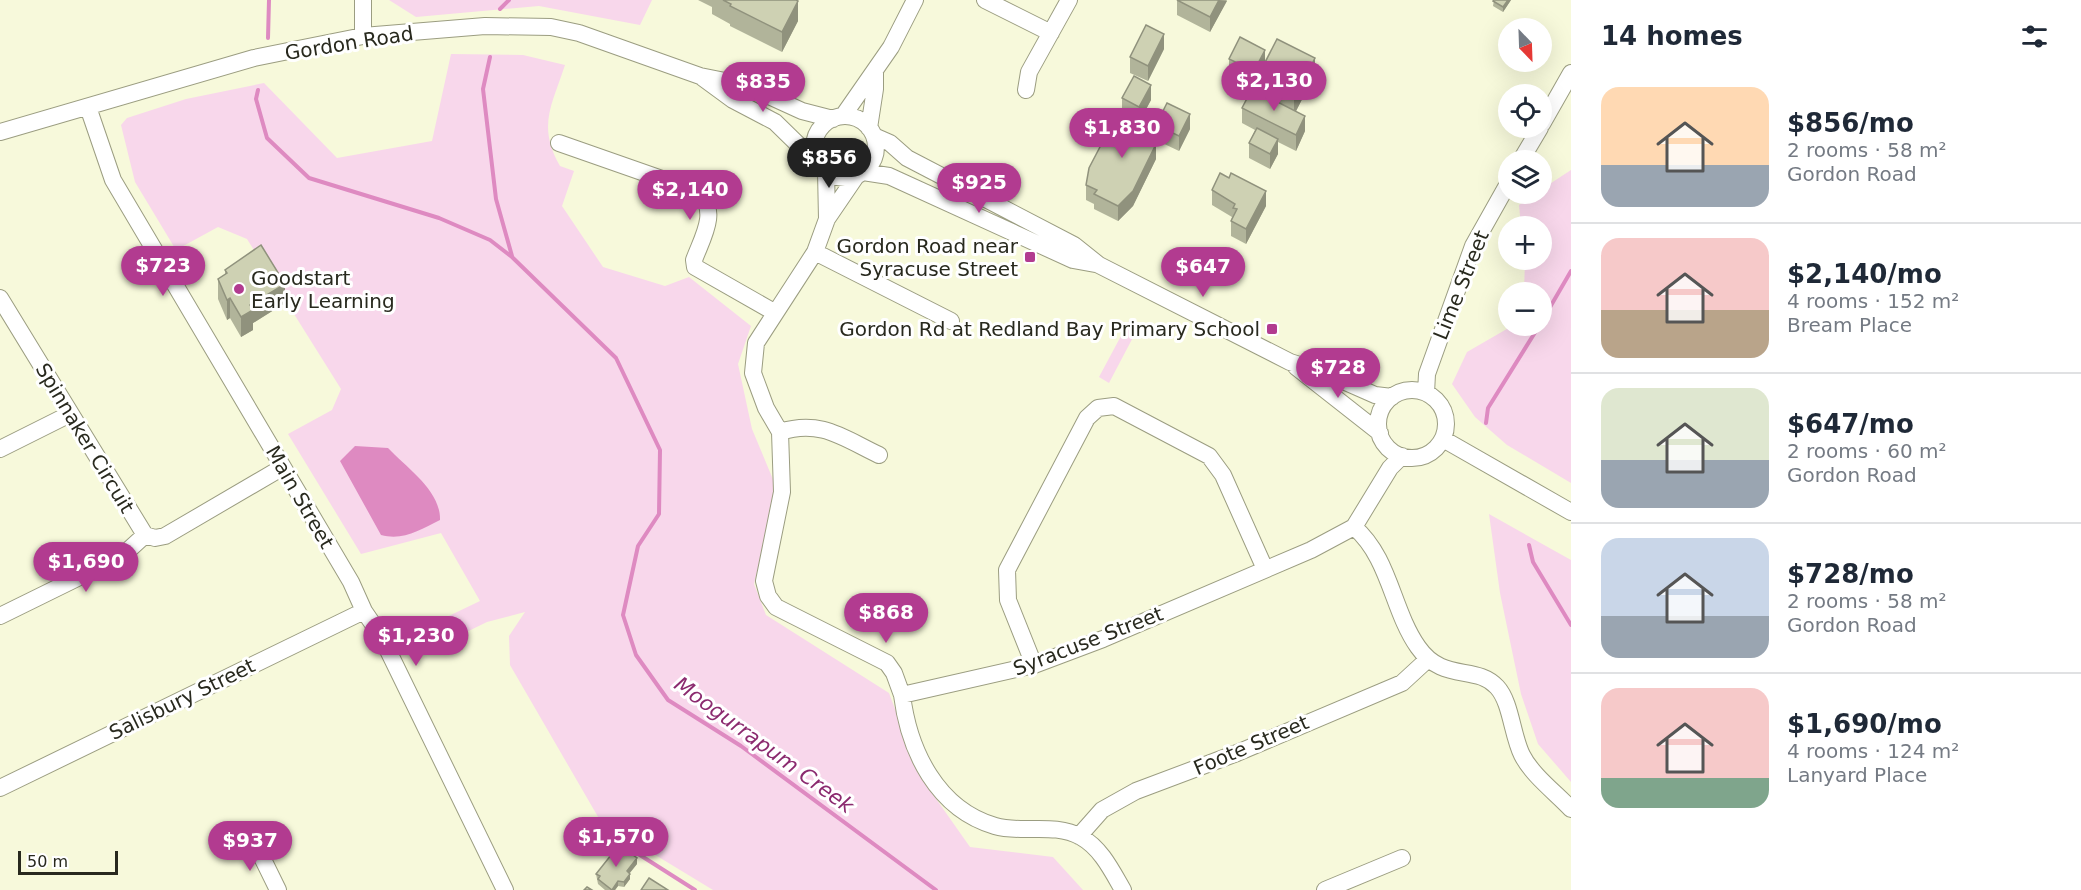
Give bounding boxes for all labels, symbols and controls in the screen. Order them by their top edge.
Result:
north arrow [1498,18,1552,72]
map controls [1498,18,1552,336]
icon: filters [2018,20,2051,53]
street label: Gordon Road [283,21,415,65]
text: 14 homes [1601,21,1743,51]
pin: $2,130 [1225,61,1323,112]
pin: $835 [727,62,799,113]
text: $2,130 [1235,68,1313,92]
text: $835 [735,69,791,93]
button: locate [1498,84,1552,138]
pin: $1,830 [1073,108,1171,159]
text: $856/mo [1787,108,1914,138]
icon: home [1649,111,1721,183]
text: $1,830 [1083,115,1161,139]
pin: $856 [793,138,865,189]
text: 2 rooms · 58 m² [1787,138,1947,162]
text: $856 [801,145,857,169]
button: layers [1498,150,1552,204]
text: Gordon Road [1787,162,1917,186]
pin: $925 [943,163,1015,214]
pin: $2,140 [641,170,739,221]
text: $925 [951,170,1007,194]
text: $2,140 [651,177,729,201]
button: + [1498,216,1552,270]
street label: Lime Street [1428,227,1494,343]
place label: Gordon Road near Syracuse Street [836,234,1019,281]
pin: $723 [127,246,199,297]
pin: $647 [1167,247,1239,298]
marker: Gordon Road near Syracuse Street [1023,250,1037,264]
text: $723 [135,253,191,277]
text: $647 [1175,254,1231,278]
text: $2,140/mo [1787,259,1942,289]
icon: home [1649,262,1721,334]
place label: Goodstart Early Learning [251,266,395,313]
marker: Goodstart Early Learning [232,282,246,296]
button: − [1498,282,1552,336]
text: 4 rooms · 152 m² [1787,289,1959,313]
text: Bream Place [1787,313,1912,337]
place label: Gordon Rd at Redland Bay Primary School [839,317,1260,341]
marker: Gordon Rd at Redland Bay Primary School [1265,322,1279,336]
pin: $728 [1302,348,1374,399]
text: $728 [1310,355,1366,379]
street label: Spinnaker Circuit [31,359,139,517]
text: $647/mo [1787,409,1914,439]
icon: home [1649,412,1721,484]
text: 2 rooms · 60 m² [1787,439,1947,463]
street label: Main Street [261,441,339,553]
text: Gordon Road [1787,463,1917,487]
pin: $1,690 [37,542,135,593]
text: $1,690 [47,549,125,573]
text: $728/mo [1787,559,1914,589]
icon: home [1649,562,1721,634]
text: 2 rooms · 58 m² [1787,589,1947,613]
pin: $868 [850,593,922,644]
text: $868 [858,600,914,624]
street label: Syracuse Street [1010,601,1166,681]
text: Gordon Road [1787,613,1917,637]
pin: $1,230 [367,616,465,667]
text: $1,230 [377,623,455,647]
street label: Salisbury Street [105,653,259,745]
water label: Moogurrapum Creek [670,672,859,819]
text: $1,690/mo [1787,709,1942,739]
street label: Foote Street [1190,710,1312,780]
icon: home [1649,712,1721,784]
text: 4 rooms · 124 m² [1787,739,1959,763]
text: Lanyard Place [1787,763,1927,787]
pin: $1,570 [567,817,665,868]
pin: $937 [214,821,286,872]
text: $1,570 [577,824,655,848]
text: $937 [222,828,278,852]
scale bar [18,848,118,876]
text: 50 m [27,852,68,871]

